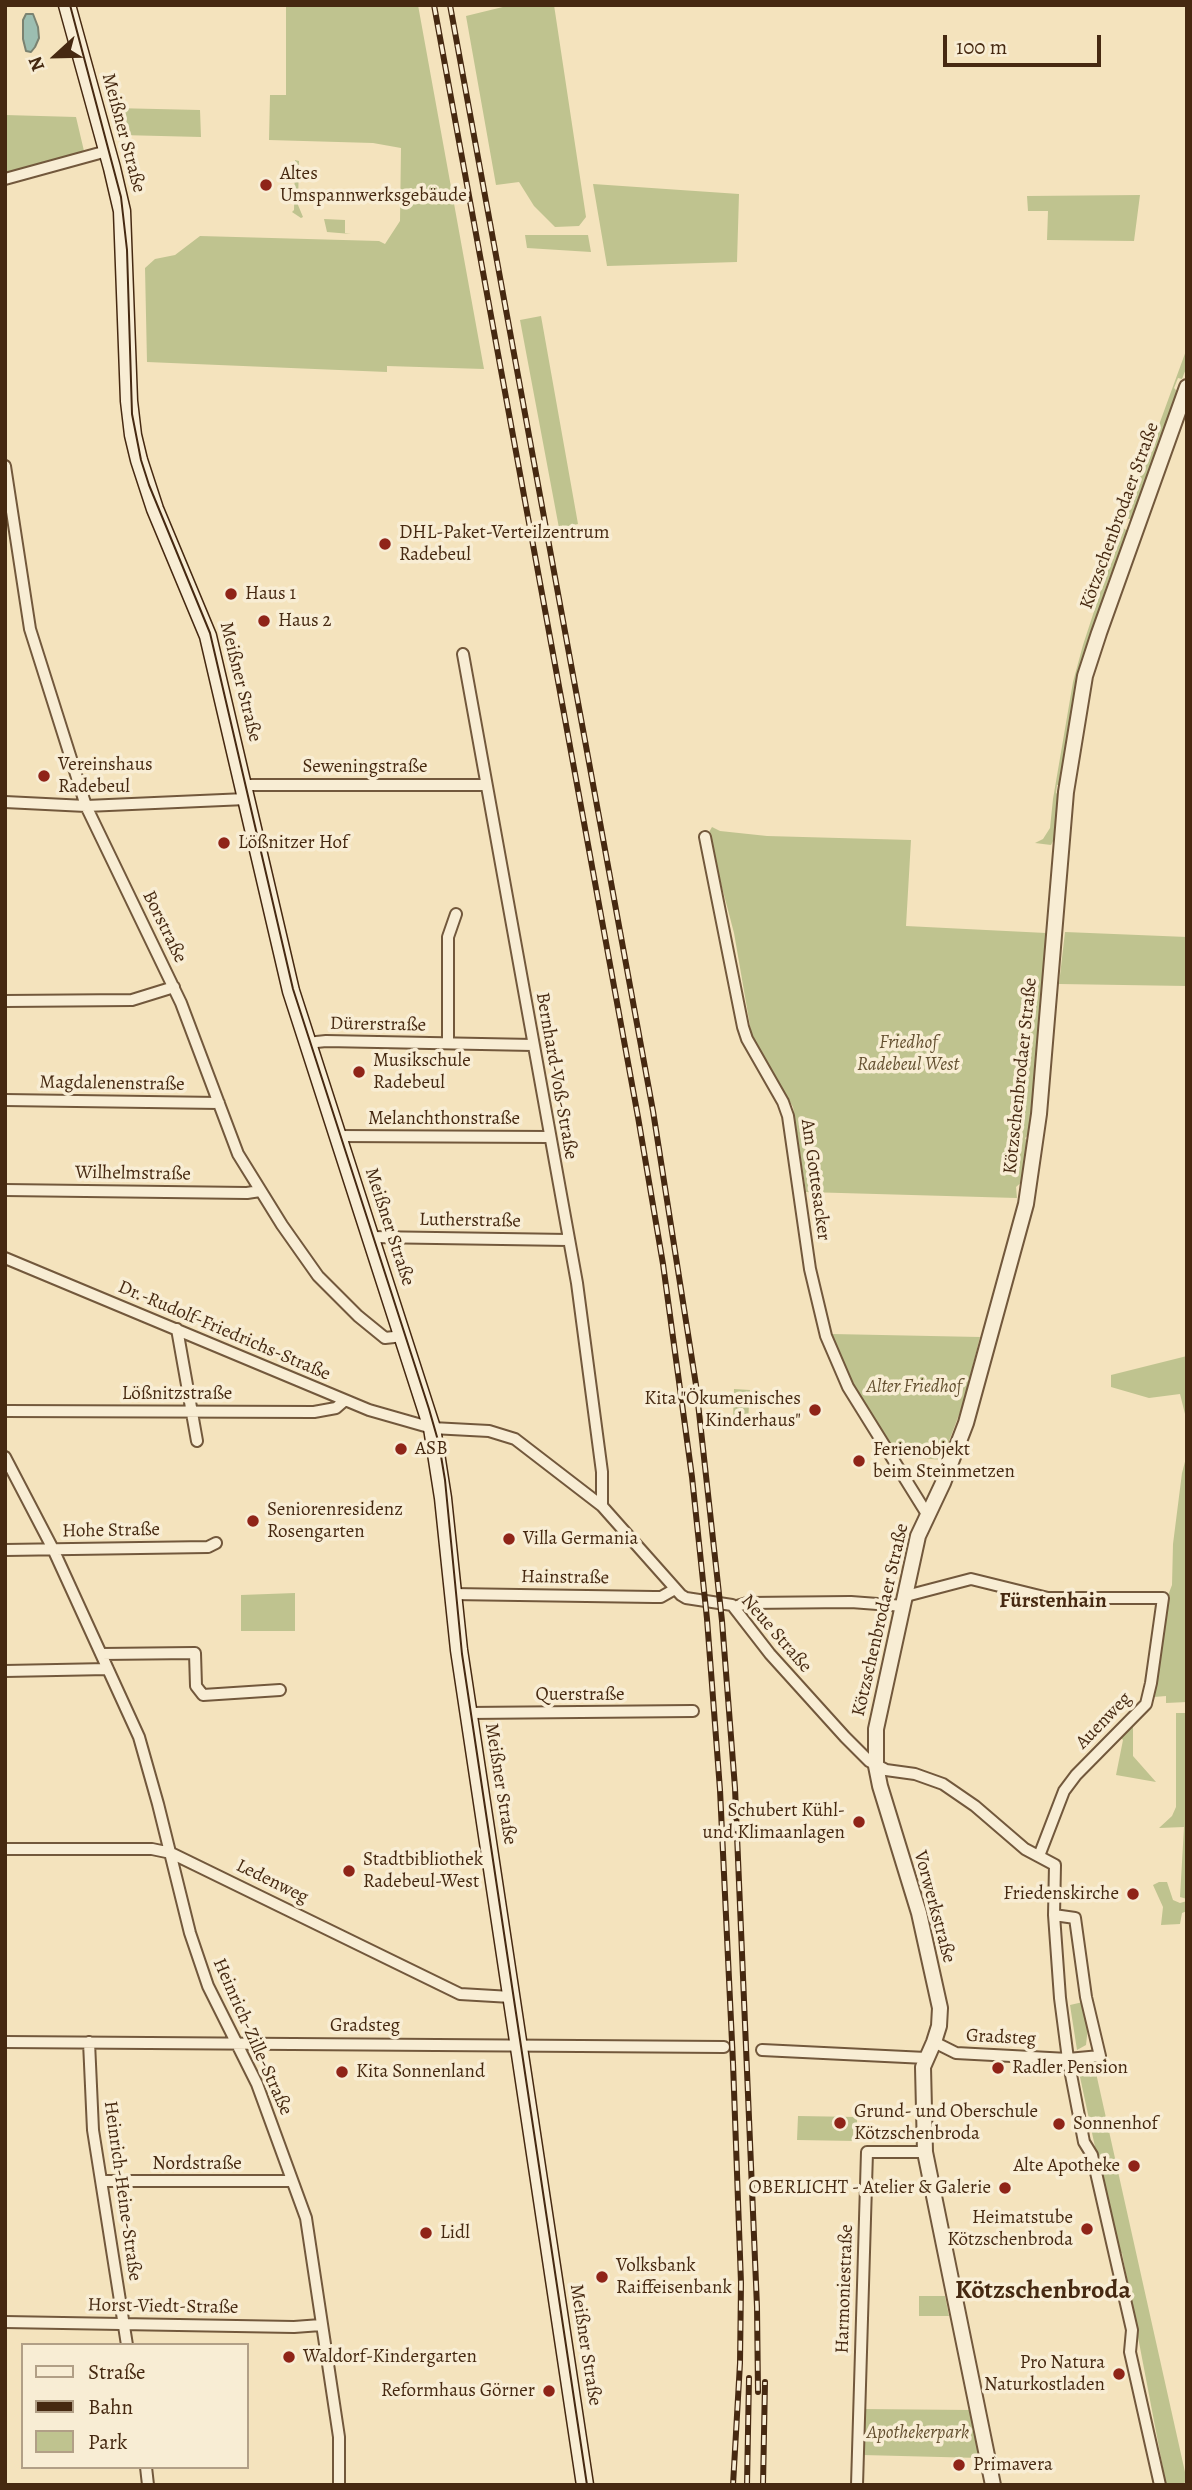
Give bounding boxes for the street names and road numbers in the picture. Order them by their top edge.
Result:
street label: Meißner Straße [96,71,150,195]
street label: Kötzschenbrodaer Straße [1076,419,1164,613]
street label: Meißner Straße [214,620,266,744]
street label: Seweningstraße [302,756,428,778]
street label: Borstraße [137,887,191,967]
street label: Kötzschenbrodaer Straße [999,977,1043,1175]
street label: Bernhard-Voß-Straße [530,991,582,1161]
street label: Dürerstraße [330,1013,426,1037]
street label: Magdalenenstraße [39,1071,185,1097]
street label: Melanchthonstraße [368,1108,520,1130]
street label: Am Gottesacker [795,1118,835,1242]
street label: Wilhelmstraße [75,1162,191,1186]
street label: Meißner Straße [359,1165,419,1289]
street label: Lutherstraße [419,1209,521,1233]
street label: Dr.-Rudolf-Friedrichs-Straße [114,1276,334,1386]
street label: Lößnitzstraße [122,1383,232,1405]
street label: Hohe Straße [62,1519,160,1543]
street label: Kötzschenbrodaer Straße [848,1521,914,1719]
street label: Hainstraße [521,1566,609,1590]
street label: Neue Straße [736,1590,816,1678]
street label: Querstraße [536,1684,624,1706]
street label: Auenweg [1071,1688,1137,1754]
street label: Meißner Straße [479,1722,521,1846]
street label: Vorwerkstraße [908,1848,960,1966]
street label: Ledenweg [232,1855,312,1909]
street label: Heinrich-Zille-Straße [207,1955,297,2119]
street label: Gradsteg [330,2015,400,2037]
street label: Gradsteg [965,2025,1037,2051]
street label: Heinrich-Heine-Straße [98,2099,146,2283]
street label: Nordstraße [152,2153,242,2175]
street label: Harmoniestraße [831,2224,859,2354]
street label: Meißner Straße [564,2283,606,2407]
street label: Horst-Viedt-Straße [87,2294,239,2320]

